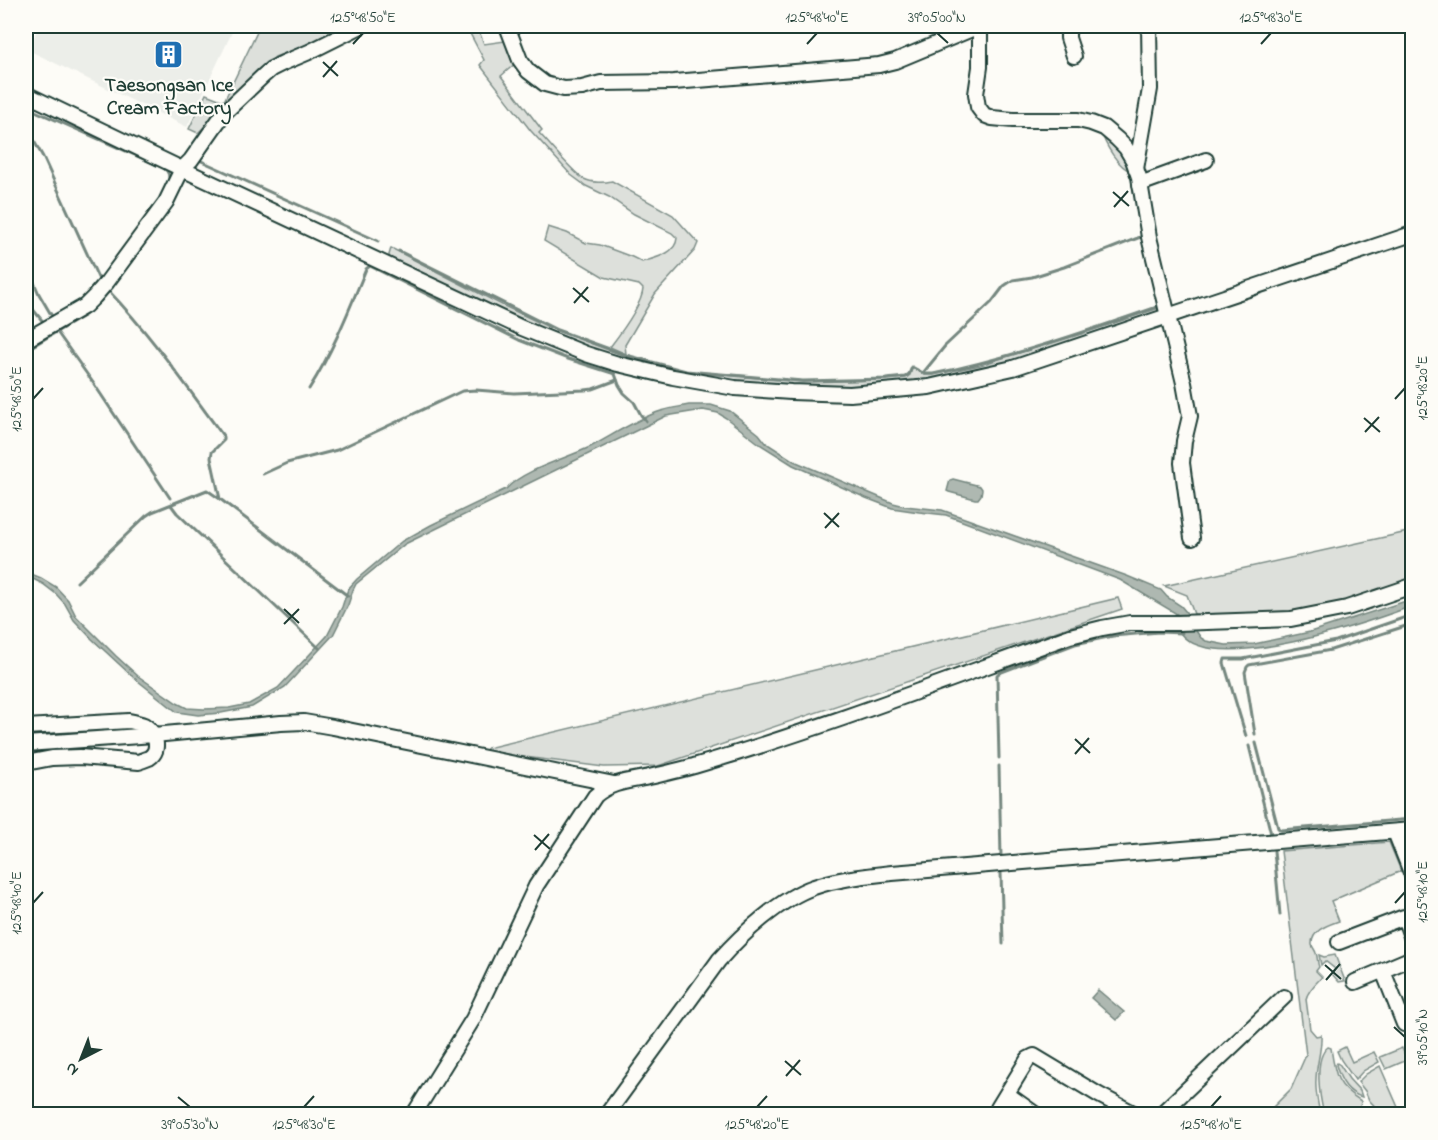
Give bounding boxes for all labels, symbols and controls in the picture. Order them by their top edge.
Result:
text: 125°48'50"E [330,7,396,29]
text: 125°48'40"E [785,7,849,29]
text: 39°05'00"N [908,7,966,29]
text: 125°48'30"E [1239,7,1303,29]
building icon: Taesongsan Ice Cream Factory [153,38,185,70]
place label: Taesongsan Ice Cream Factory [104,72,235,125]
text: 125°48'20"E [1412,356,1434,420]
text: 125°48'50"E [6,366,28,432]
text: 125°48'10"E [1412,861,1434,923]
text: 125°48'40"E [6,871,28,935]
text: 39°05'10"N [1412,1009,1434,1065]
north arrow [51,1029,111,1089]
text: N [60,1056,84,1081]
text: 39°05'30"N [161,1114,219,1136]
text: 125°48'30"E [272,1114,336,1136]
text: 125°48'20"E [725,1114,789,1136]
text: 125°48'10"E [1180,1114,1242,1136]

